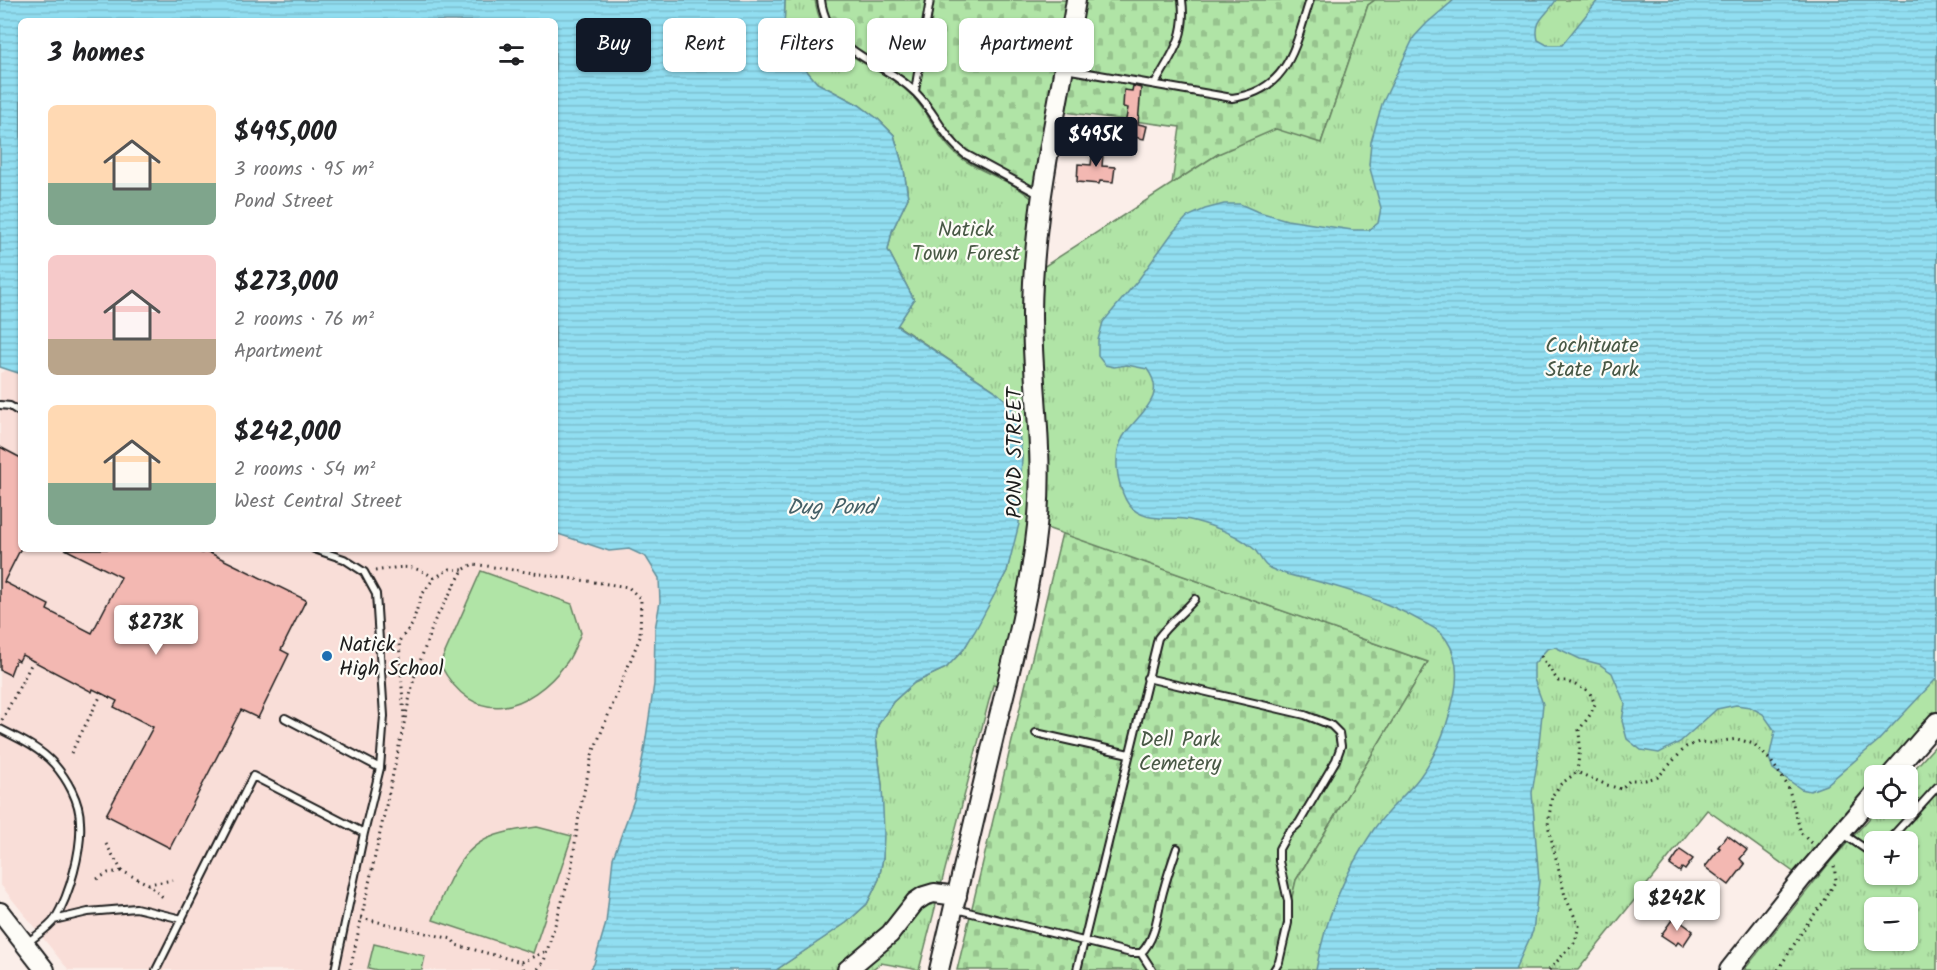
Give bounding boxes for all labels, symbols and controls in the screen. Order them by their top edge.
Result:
chip: Buy [576,18,651,72]
chip: Rent [663,18,746,72]
chip: Filters [758,18,855,72]
chip: New [867,18,947,72]
chip: Apartment [959,18,1094,72]
text: 3 homes [48,33,145,75]
icon: filters [495,38,528,71]
text: $495,000 [234,112,337,154]
pin: $495K [1054,117,1138,168]
text: $495K [1068,120,1124,152]
icon: home [96,129,168,201]
text: 3 rooms · 95 m² [234,154,374,186]
text: Pond Street [234,186,333,218]
park label: Natick Town Forest [912,214,1021,271]
text: $273,000 [234,262,338,304]
icon: home [96,279,168,351]
text: 2 rooms · 76 m² [234,304,374,336]
park label: Cochituate State Park [1545,330,1639,387]
text: Apartment [234,336,323,368]
street label: POND STREET [999,386,1032,518]
text: $242,000 [234,412,341,454]
icon: home [96,429,168,501]
text: 2 rooms · 54 m² [234,454,375,486]
text: West Central Street [234,486,402,518]
water label: Dug Pond [787,491,880,526]
pin: $273K [114,605,198,656]
text: $273K [128,608,184,640]
place label: Natick High School [339,629,444,686]
marker: Natick High School [320,649,334,663]
park label: Dell Park Cemetery [1139,724,1221,781]
map controls [1864,765,1918,951]
button: locate [1864,765,1918,819]
button: + [1864,831,1918,885]
pin: $242K [1635,881,1719,932]
text: $242K [1648,884,1706,916]
button: − [1864,897,1918,951]

